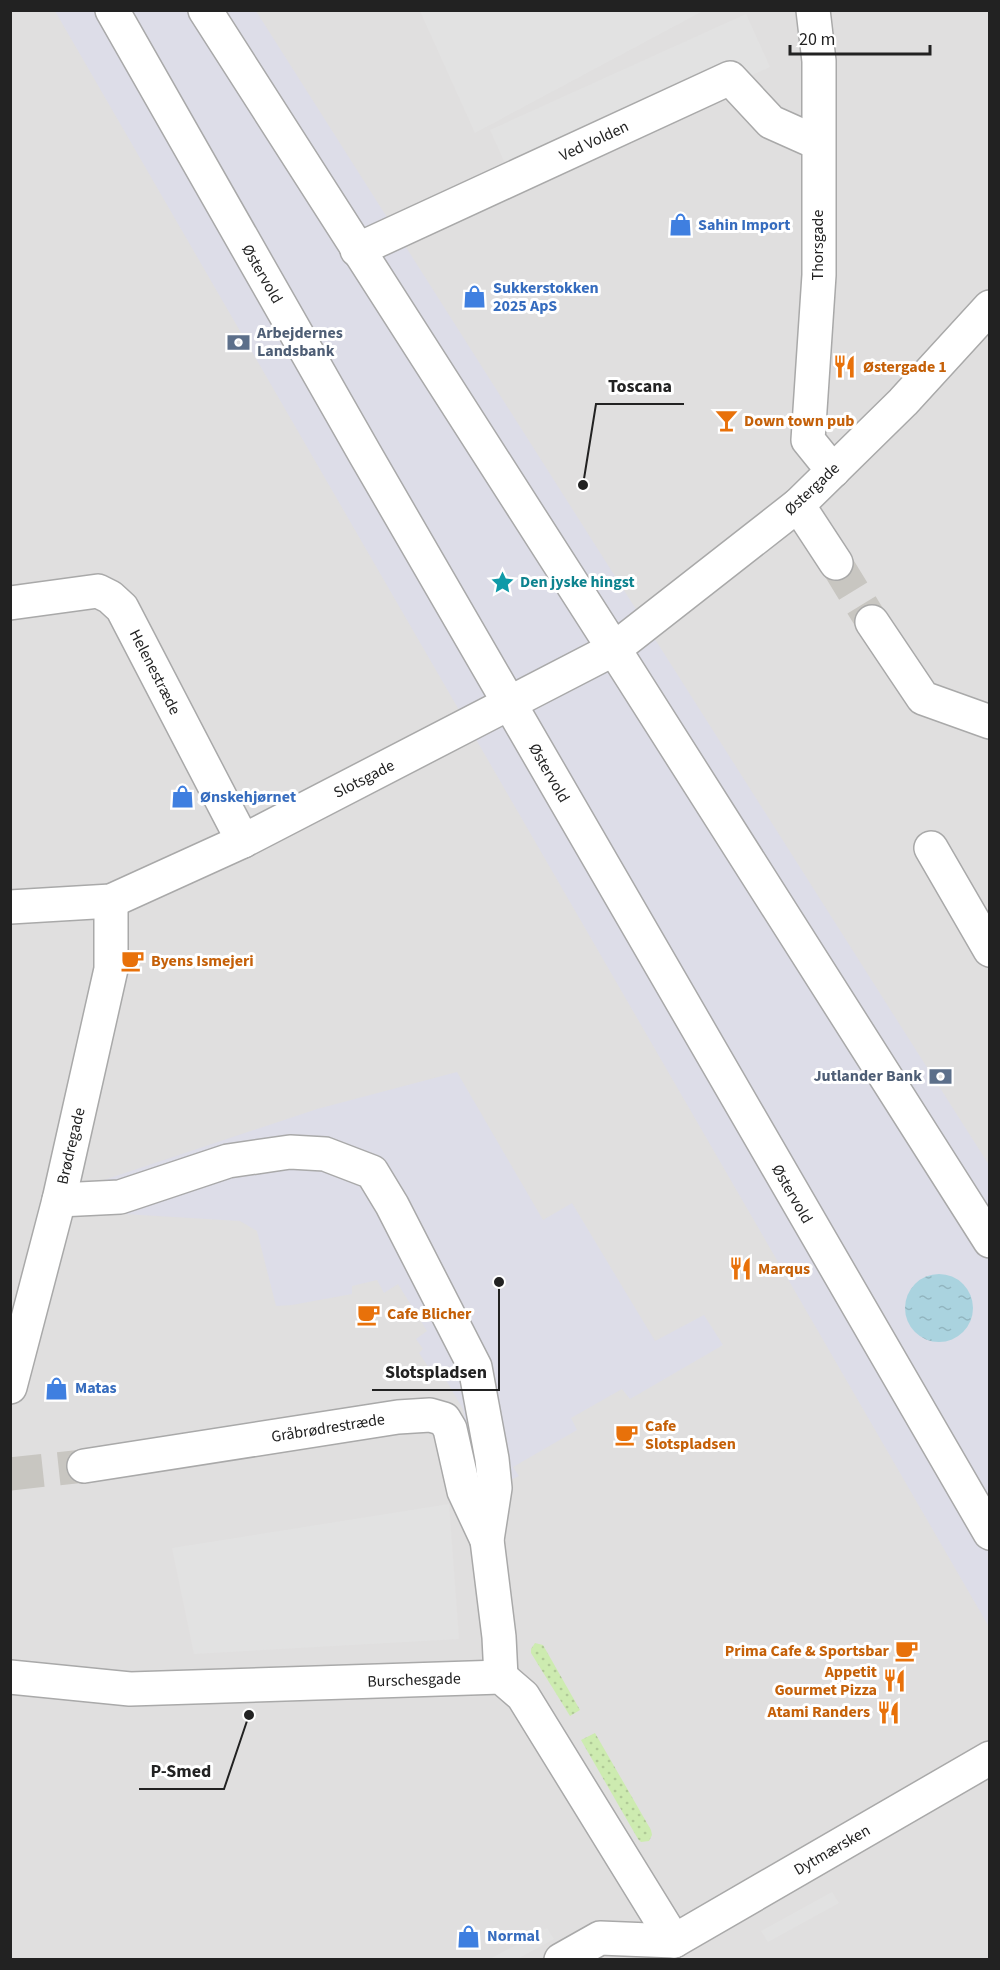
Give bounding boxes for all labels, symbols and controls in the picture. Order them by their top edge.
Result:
scale bar [790,18,930,56]
text: 20 m [799,27,835,52]
street label: Ved Volden [556,115,632,167]
street label: Thorsgade [807,210,829,280]
shop icon: Sahin Import [667,212,693,238]
place label: Sahin Import [698,214,790,236]
street label: Østervold [236,240,288,308]
place label: Sukkerstokken 2025 ApS [493,277,599,317]
shop icon: Sukkerstokken 2025 ApS [462,284,488,310]
place label: Arbejdernes Landsbank [256,322,343,362]
bank icon: Arbejdernes Landsbank [226,329,252,355]
restaurant icon: Østergade 1 [832,354,858,380]
place label: Østergade 1 [863,356,947,378]
callout: Toscana [596,368,684,404]
text: Toscana [608,374,672,399]
bar icon: Down town pub [713,408,739,434]
place label: Down town pub [744,410,854,432]
street label: Østergade [780,458,844,520]
place icon: Den jyske hingst [489,569,515,595]
place label: Den jyske hingst [520,571,635,593]
street label: Helenestræde [124,625,186,719]
street label: Østervold [523,739,575,807]
street label: Slotsgade [330,754,398,804]
shop icon: Ønskehjørnet [169,784,195,810]
place label: Ønskehjørnet [200,786,296,808]
cafe icon: Byens Ismejeri [120,948,146,974]
place label: Byens Ismejeri [151,950,254,972]
bank icon: Jutlander Bank [927,1063,953,1089]
place label: Jutlander Bank [813,1065,922,1087]
street label: Brødregade [51,1105,91,1187]
street label: Østervold [766,1160,818,1228]
restaurant icon: Marqus [727,1256,753,1282]
place label: Marqus [758,1258,810,1280]
cafe icon: Cafe Blicher [356,1301,382,1327]
place label: Cafe Blicher [387,1303,472,1325]
callout: Slotspladsen [372,1354,499,1390]
text: Slotspladsen [385,1360,487,1385]
shop icon: Matas [44,1375,70,1401]
place label: Matas [75,1377,117,1399]
street label: Gråbrødrestræde [270,1408,386,1448]
place label: Cafe Slotspladsen [645,1415,736,1455]
cafe icon: Cafe Slotspladsen [614,1422,640,1448]
cafe icon: Prima Cafe & Sportsbar [894,1638,920,1664]
place label: Prima Cafe & Sportsbar [725,1640,890,1662]
place label: Appetit Gourmet Pizza [774,1661,877,1701]
street label: Burschesgade [367,1667,461,1693]
restaurant icon: Appetit Gourmet Pizza [882,1668,908,1694]
restaurant icon: Atami Randers [875,1699,901,1725]
place label: Atami Randers [767,1701,870,1723]
callout: P-Smed [139,1753,224,1789]
text: P-Smed [151,1759,211,1784]
street label: Dytmærsken [790,1819,874,1881]
shop icon: Normal [456,1923,482,1949]
place label: Normal [487,1925,540,1947]

